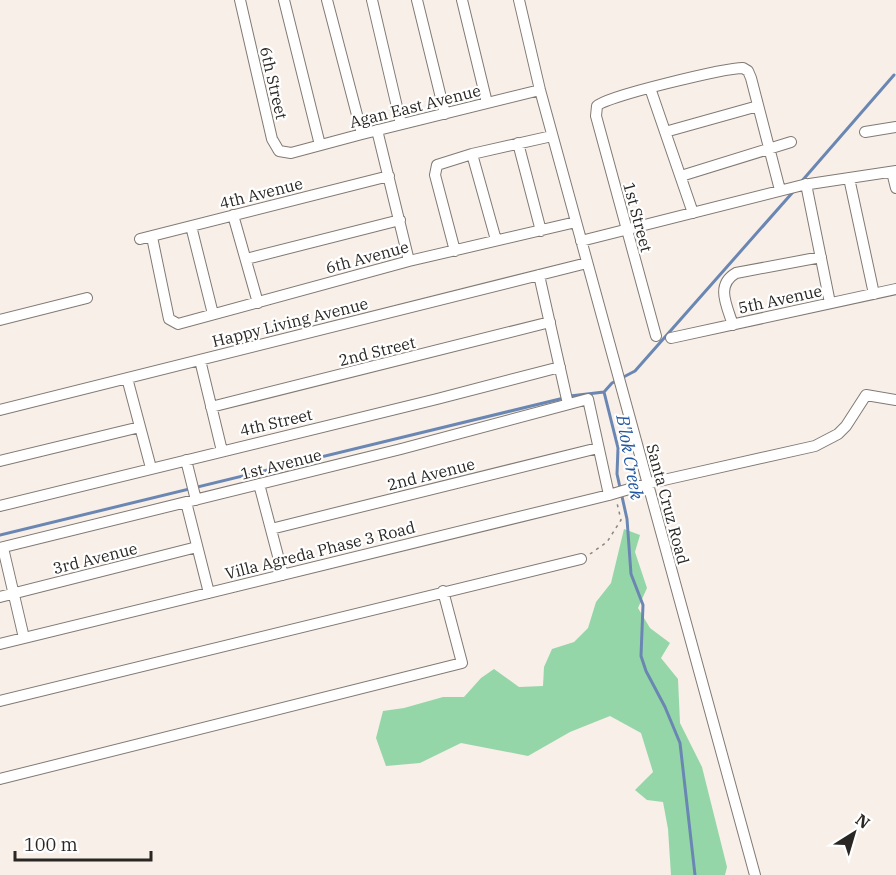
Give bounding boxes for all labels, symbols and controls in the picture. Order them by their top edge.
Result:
street label: 6th Street [256,45,292,122]
street label: Agan East Avenue [347,80,483,132]
street label: 4th Avenue [217,173,305,213]
street label: 1st Street [619,180,657,255]
street label: 6th Avenue [323,236,411,278]
street label: 5th Avenue [736,280,824,318]
street label: Happy Living Avenue [210,293,370,351]
street label: 2nd Street [337,332,418,370]
street label: 4th Street [238,404,315,440]
water label: B'lok Creek [611,412,649,502]
street label: Santa Cruz Road [642,442,694,567]
street label: 1st Avenue [238,444,324,484]
street label: 2nd Avenue [385,453,477,495]
street label: Villa Agreda Phase 3 Road [223,517,417,583]
street label: 3rd Avenue [51,538,139,578]
north arrow [824,803,884,863]
text: N [852,809,874,833]
scale bar [15,824,152,862]
text: 100 m [24,833,78,856]

